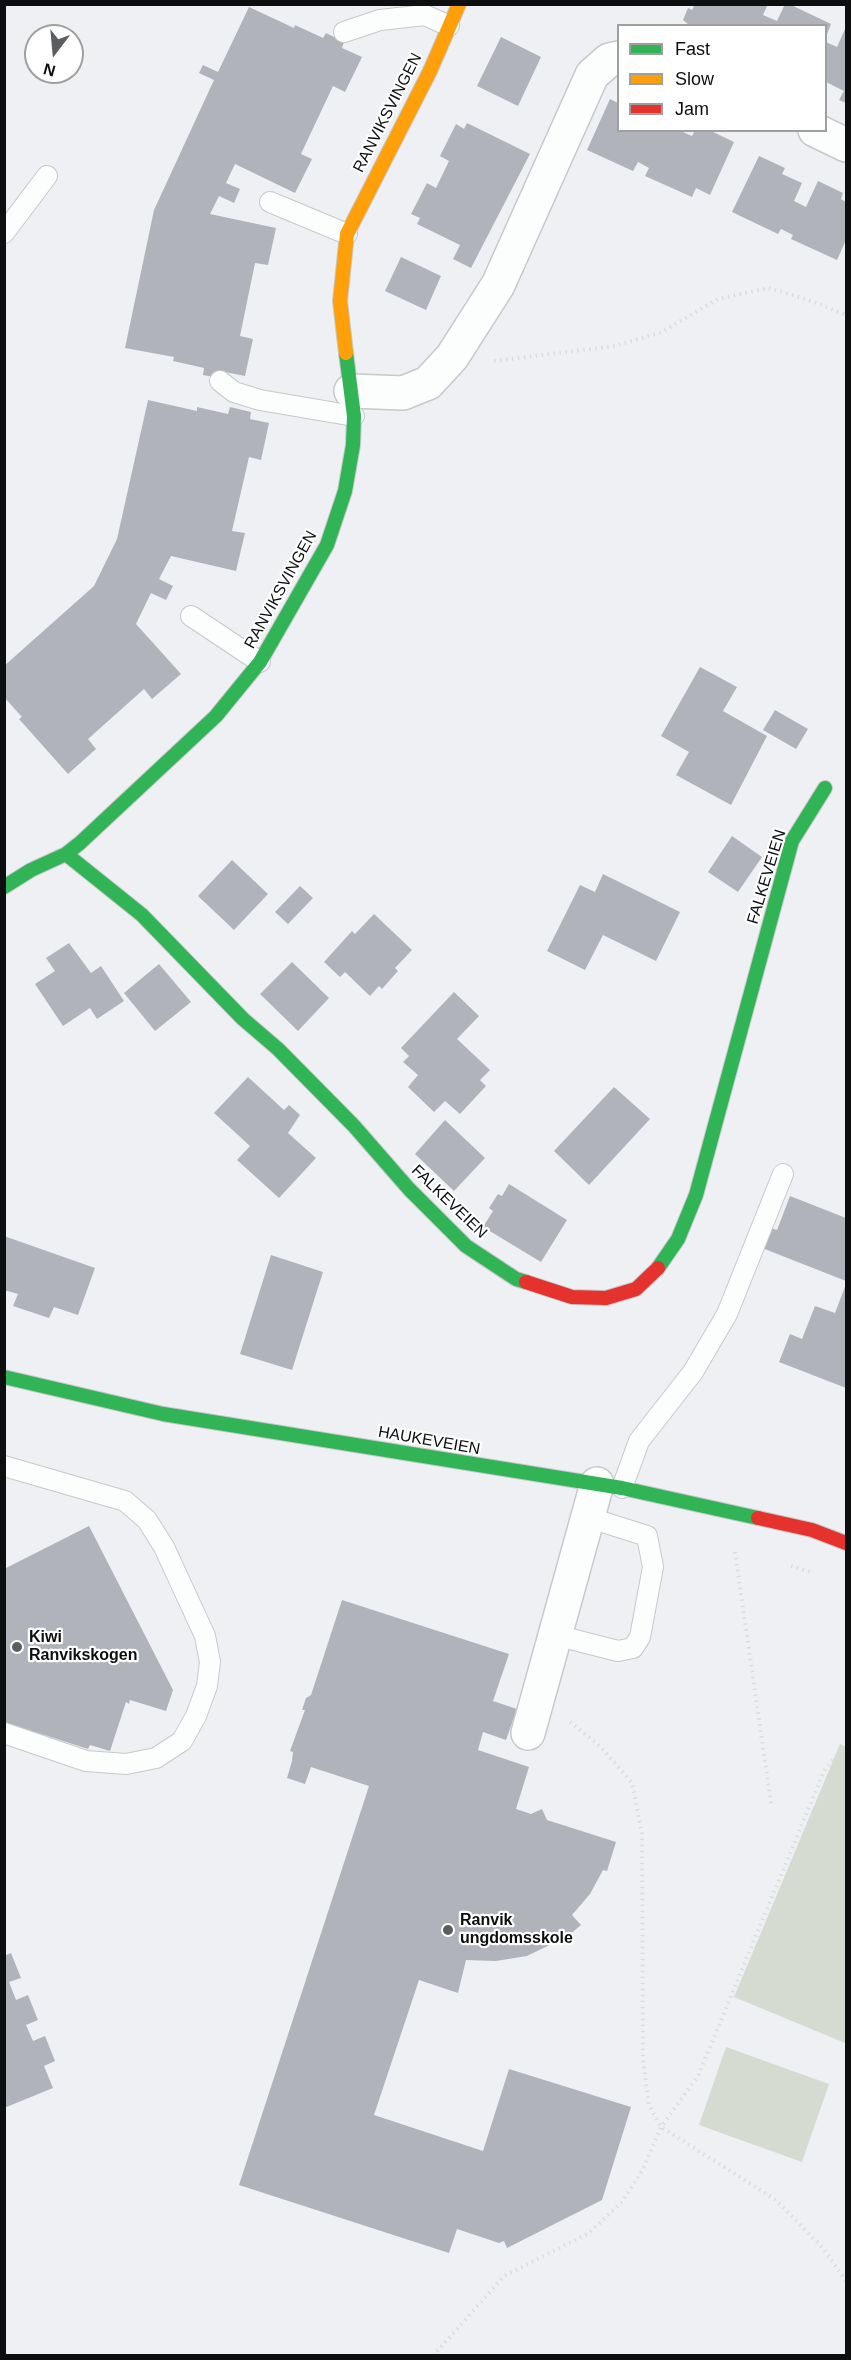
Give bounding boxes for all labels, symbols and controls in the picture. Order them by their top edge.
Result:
north arrow [24,24,84,84]
legend [617,24,827,132]
text: Fast [675,39,710,59]
street label: RANVIKSVINGEN [350,50,426,176]
text: N [42,60,57,80]
text: Slow [675,69,714,89]
text: Jam [675,99,709,119]
street label: RANVIKSVINGEN [241,528,321,652]
street label: FALKEVEIEN [744,827,790,927]
street label: FALKEVEIEN [407,1161,491,1243]
street label: HAUKEVEIEN [377,1423,481,1459]
place label: Kiwi Ranvikskogen [29,1628,137,1666]
marker: Kiwi Ranvikskogen [10,1640,24,1654]
place label: Ranvik ungdomsskole [460,1911,573,1949]
marker: Ranvik ungdomsskole [441,1923,455,1937]

